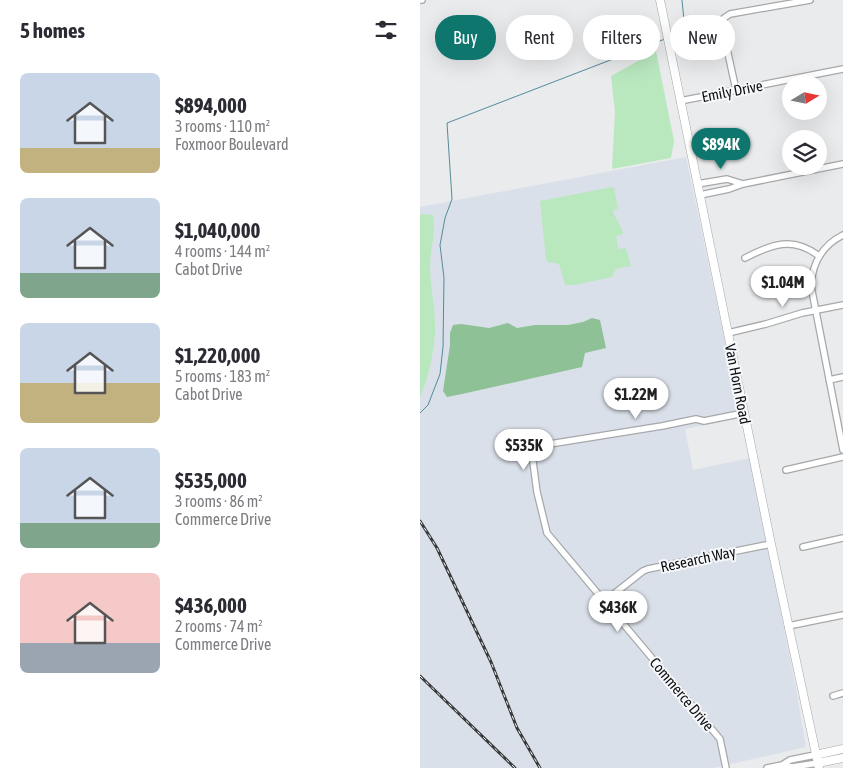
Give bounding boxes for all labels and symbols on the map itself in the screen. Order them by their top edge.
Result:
north arrow [782,75,828,120]
street label: Emily Drive [700,77,764,105]
pin: $894K [686,128,756,170]
pin: $1.04M [742,266,824,308]
street label: Van Horn Road [722,342,754,426]
pin: $1.22M [595,378,677,420]
pin: $535K [489,428,559,471]
street label: Research Way [659,543,737,575]
pin: $436K [583,590,653,633]
street label: Commerce Drive [647,654,718,734]

